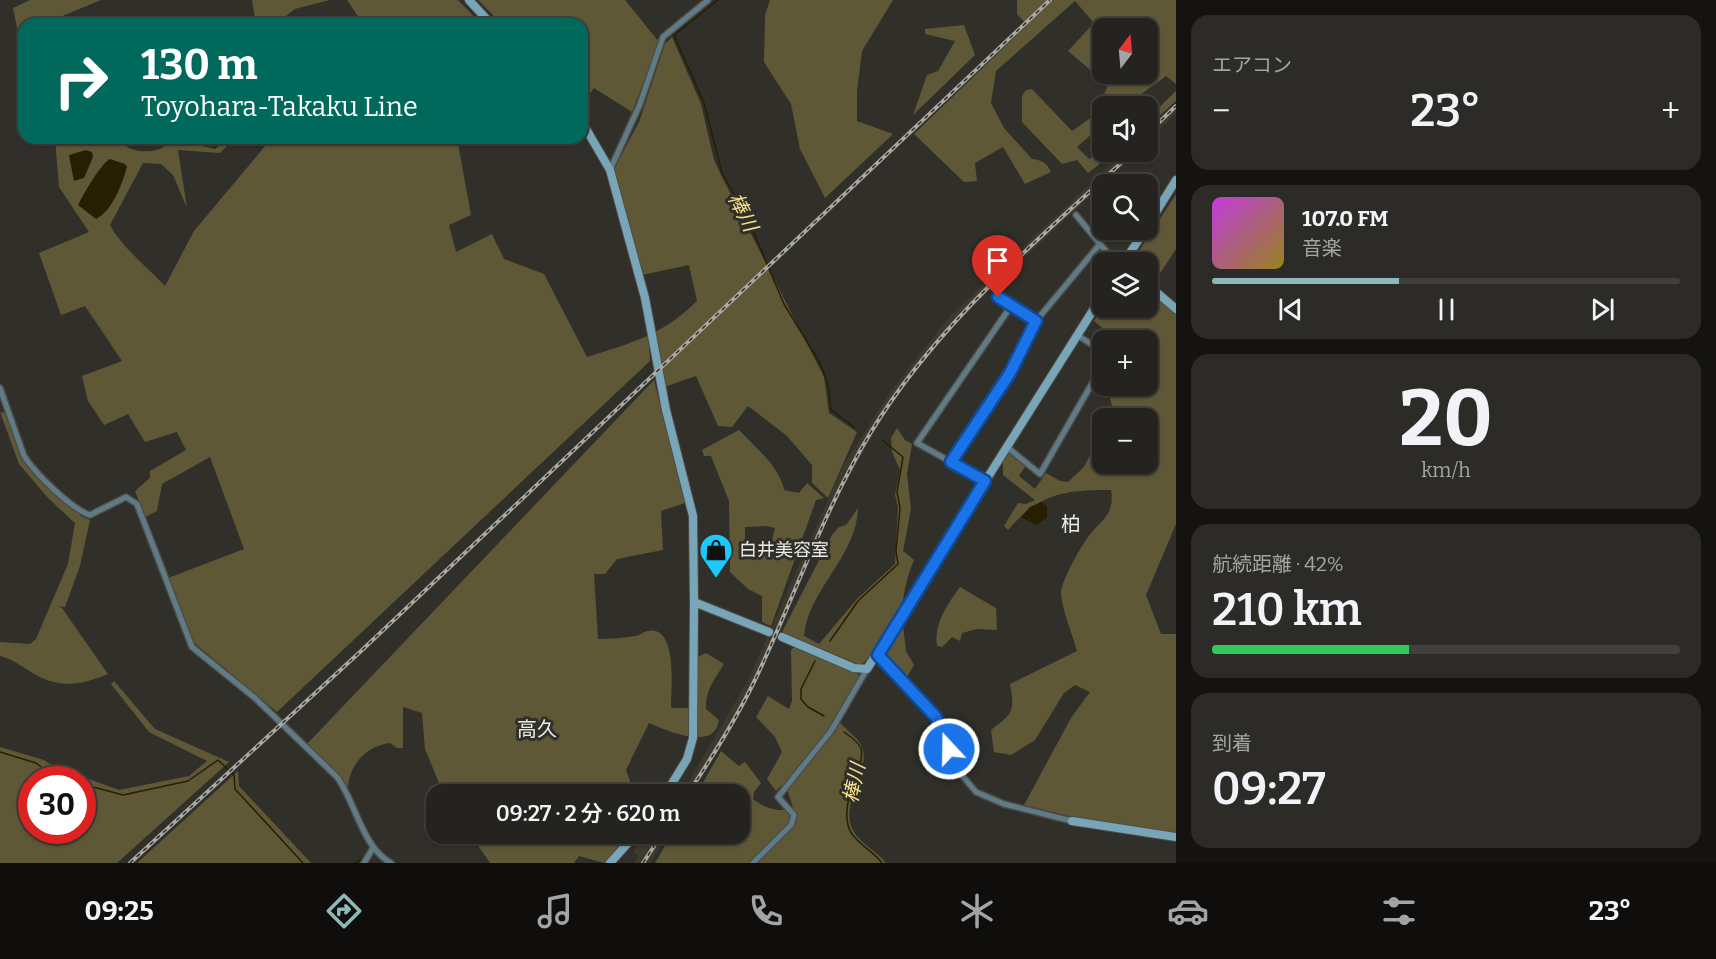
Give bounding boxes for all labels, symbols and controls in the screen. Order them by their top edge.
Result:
north arrow [1092,18,1158,84]
map controls [1092,18,1158,474]
text: 130 m [141,40,258,90]
icon: right [42,42,120,120]
text: エアコン [1212,53,1292,77]
text: 23° [1410,84,1481,138]
text: Toyohara-Takaku Line [141,91,418,123]
text: − [1212,91,1230,131]
text: + [1661,91,1680,131]
button: sound [1092,96,1158,162]
button: search [1092,174,1158,240]
water label: 棒川 [723,189,764,237]
text: 107.0 FM [1302,205,1388,232]
pin [972,235,1023,297]
text: 音楽 [1302,236,1342,260]
icon: arrive [981,244,1014,277]
button: layers [1092,252,1158,318]
icon: previous [1274,293,1307,326]
icon: pause [1430,293,1463,326]
icon: next [1586,293,1619,326]
button: + [1092,330,1158,396]
text: 20 [1399,372,1493,466]
button: − [1092,408,1158,474]
text: km/h [1421,458,1471,482]
district label: 柏 [1061,512,1081,536]
shop icon: 白井美容室 [698,532,734,579]
place label: 白井美容室 [739,539,829,561]
text: 航続距離 · 42% [1212,552,1344,576]
text: 210 km [1212,583,1362,637]
district label: 高久 [517,717,557,741]
position arrow [917,717,981,781]
text: 到着 [1212,731,1252,755]
water label: 棒川 [838,759,870,805]
text: 09:27 [1212,762,1326,816]
speed limit sign: 30 [18,766,96,844]
text: 09:27 · 2 分 · 620 m [496,800,680,827]
icon: directions [323,890,365,932]
icon: music [534,890,576,932]
icon: phone [745,890,787,932]
icon: climate [956,890,998,932]
icon: car [1167,890,1209,932]
icon: filters [1378,890,1420,932]
text: 09:25 [84,895,154,927]
text: 23° [1589,895,1631,927]

